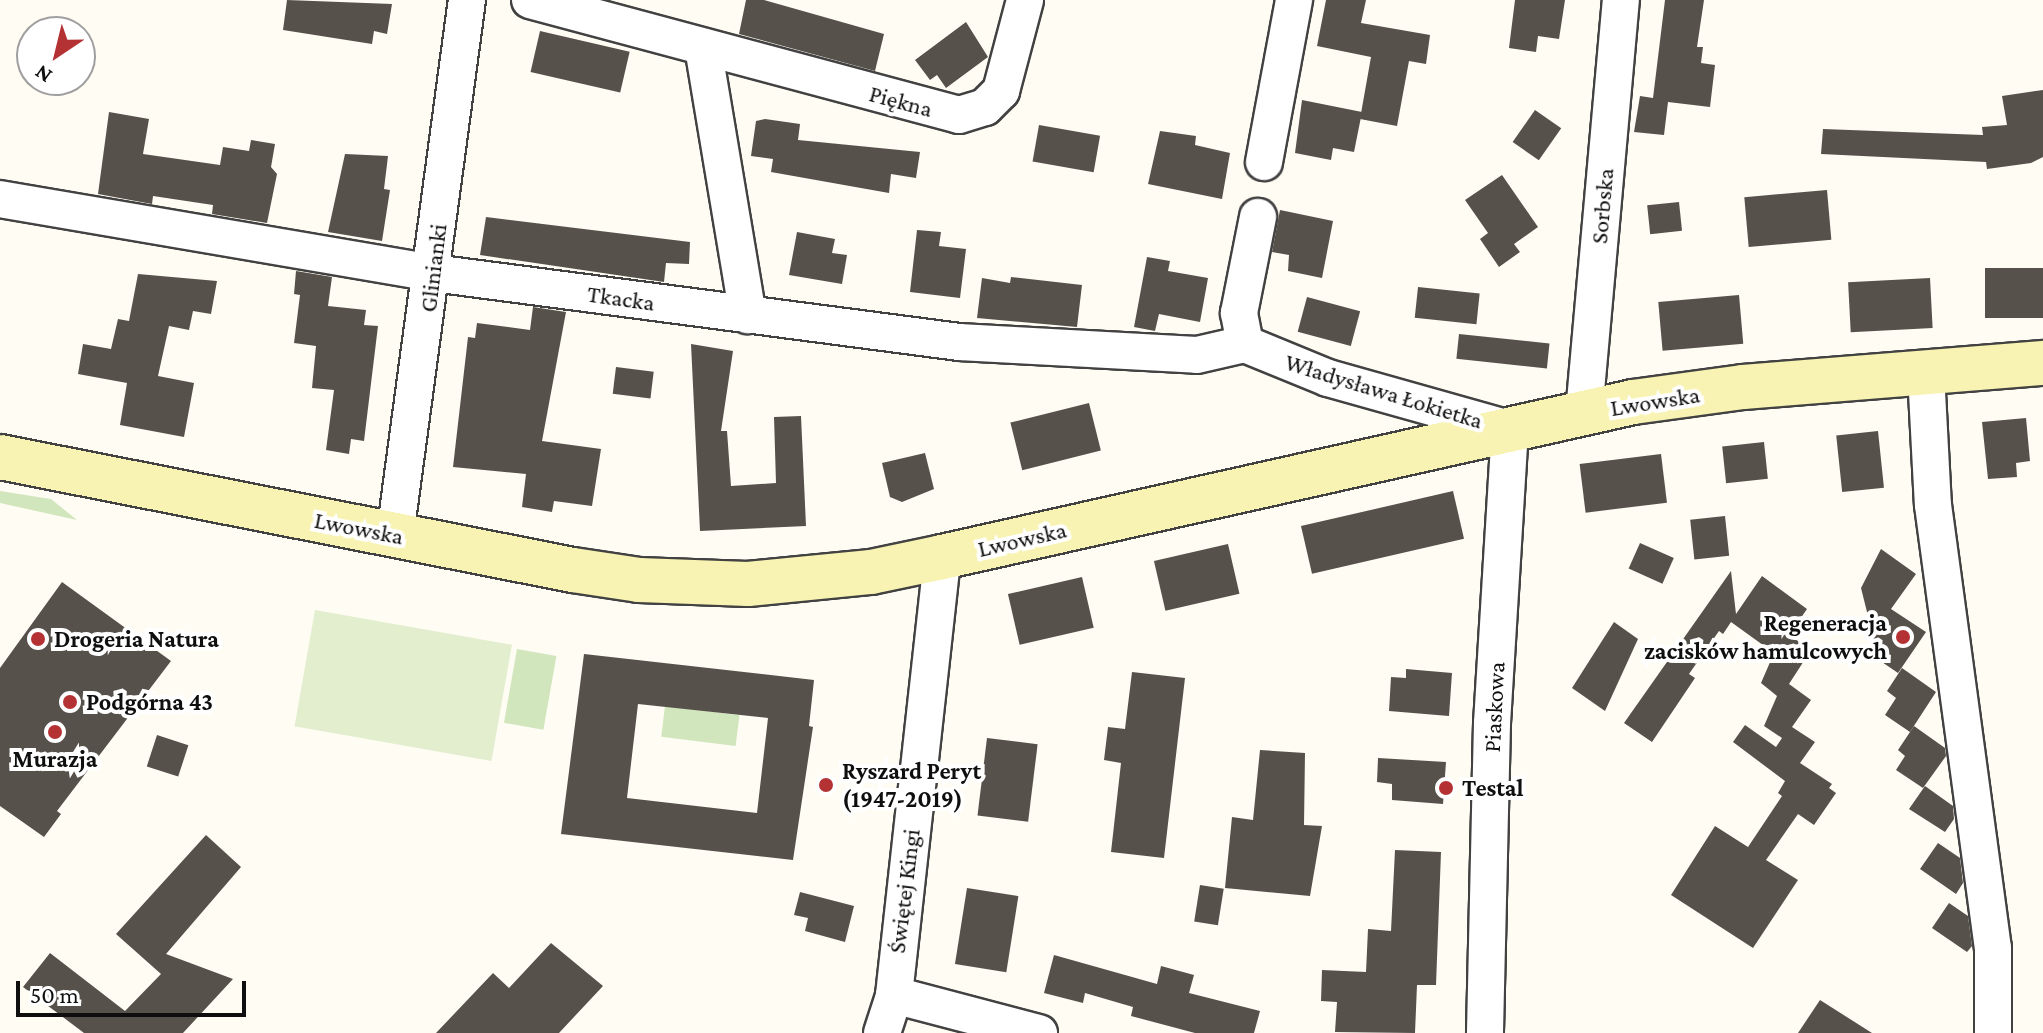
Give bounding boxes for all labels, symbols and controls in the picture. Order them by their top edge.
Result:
north arrow [16,16,96,96]
text: N [30,60,56,89]
street label: Piękna [866,79,936,123]
street label: Sorbska [1584,167,1620,245]
street label: Glinianki [413,222,453,314]
street label: Tkacka [585,279,657,317]
street label: Władysława Łokietka [1282,347,1486,435]
street label: Lwowska [1608,380,1702,422]
street label: Lwowska [312,505,406,551]
street label: Lwowska [975,515,1069,563]
place label: Regeneracja zacisków hamulcowych [1644,609,1887,665]
place label: Drogeria Natura [54,625,219,653]
marker: Regeneracja zacisków hamulcowych [1894,628,1912,646]
marker: Drogeria Natura [29,630,47,648]
street label: Piaskowa [1477,661,1511,753]
place label: Podgórna 43 [86,688,213,716]
marker: Podgórna 43 [61,693,79,711]
marker: Murazja [46,723,64,741]
place label: Murazja [13,745,97,773]
place label: Ryszard Peryt (1947-2019) [842,757,981,813]
place label: Testal [1462,774,1524,802]
marker: Ryszard Peryt (1947-2019) [817,776,835,794]
marker: Testal [1437,779,1455,797]
street label: Świętej Kingi [882,827,926,955]
scale bar [20,965,250,1015]
text: 50 m [30,981,79,1008]

